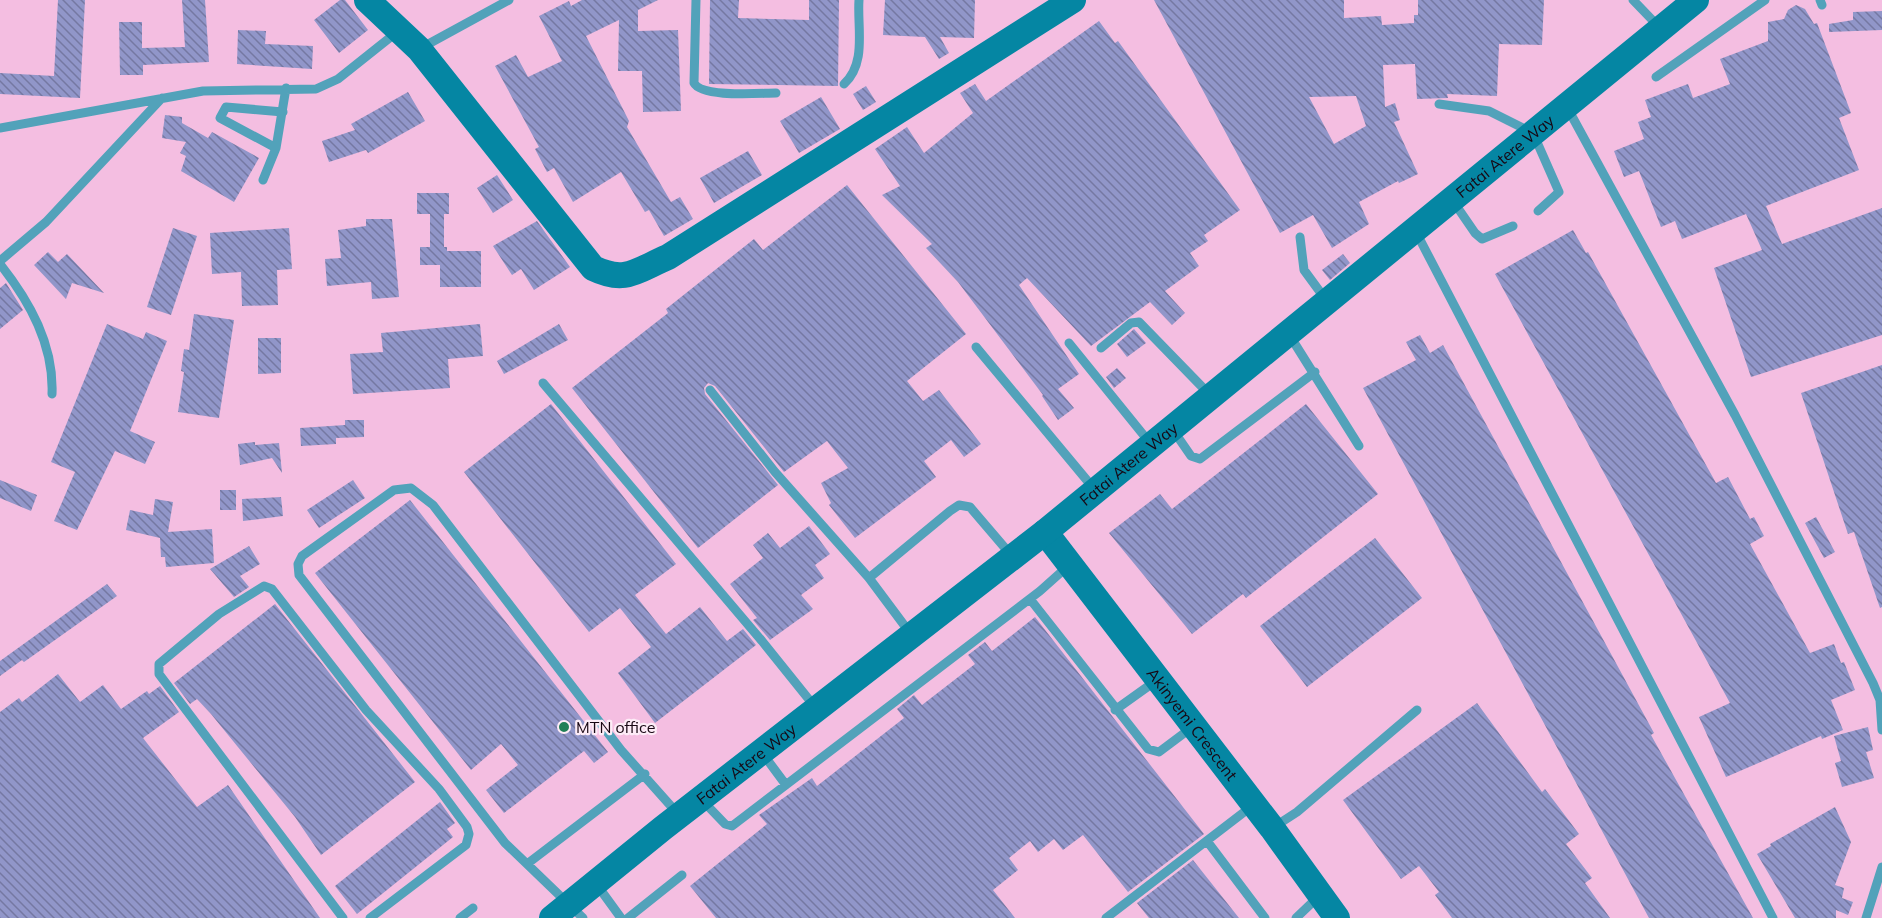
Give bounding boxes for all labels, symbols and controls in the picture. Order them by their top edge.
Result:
street label: Fatai Atere Way [1452,110,1558,202]
street label: Fatai Atere Way [1075,417,1182,510]
street label: Akinyemi Crescent [1143,664,1242,785]
place label: MTN office [576,717,655,737]
street label: Fatai Atere Way [692,718,800,809]
marker: MTN office [557,720,571,734]

